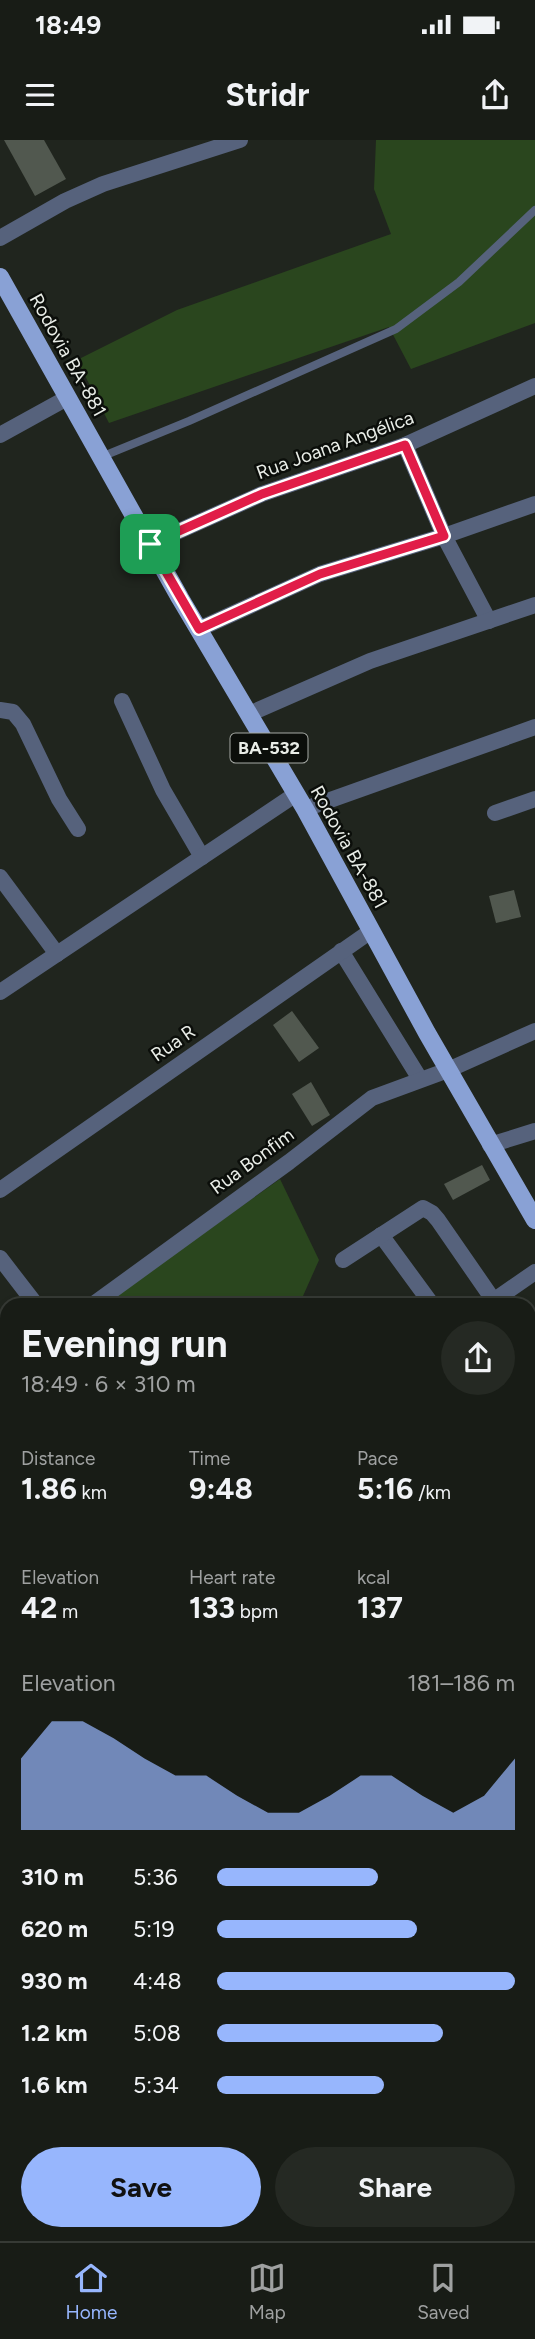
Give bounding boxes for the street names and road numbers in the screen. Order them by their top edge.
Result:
street label: Rodovia BA-881 [25,289,111,421]
street label: Rua Joana Angélica [253,406,417,484]
road number: BA-532 [230,734,308,762]
street label: Rodovia BA-881 [306,781,392,913]
street label: Rua R [146,1020,200,1066]
street label: Rua Bonfim [206,1123,298,1199]

